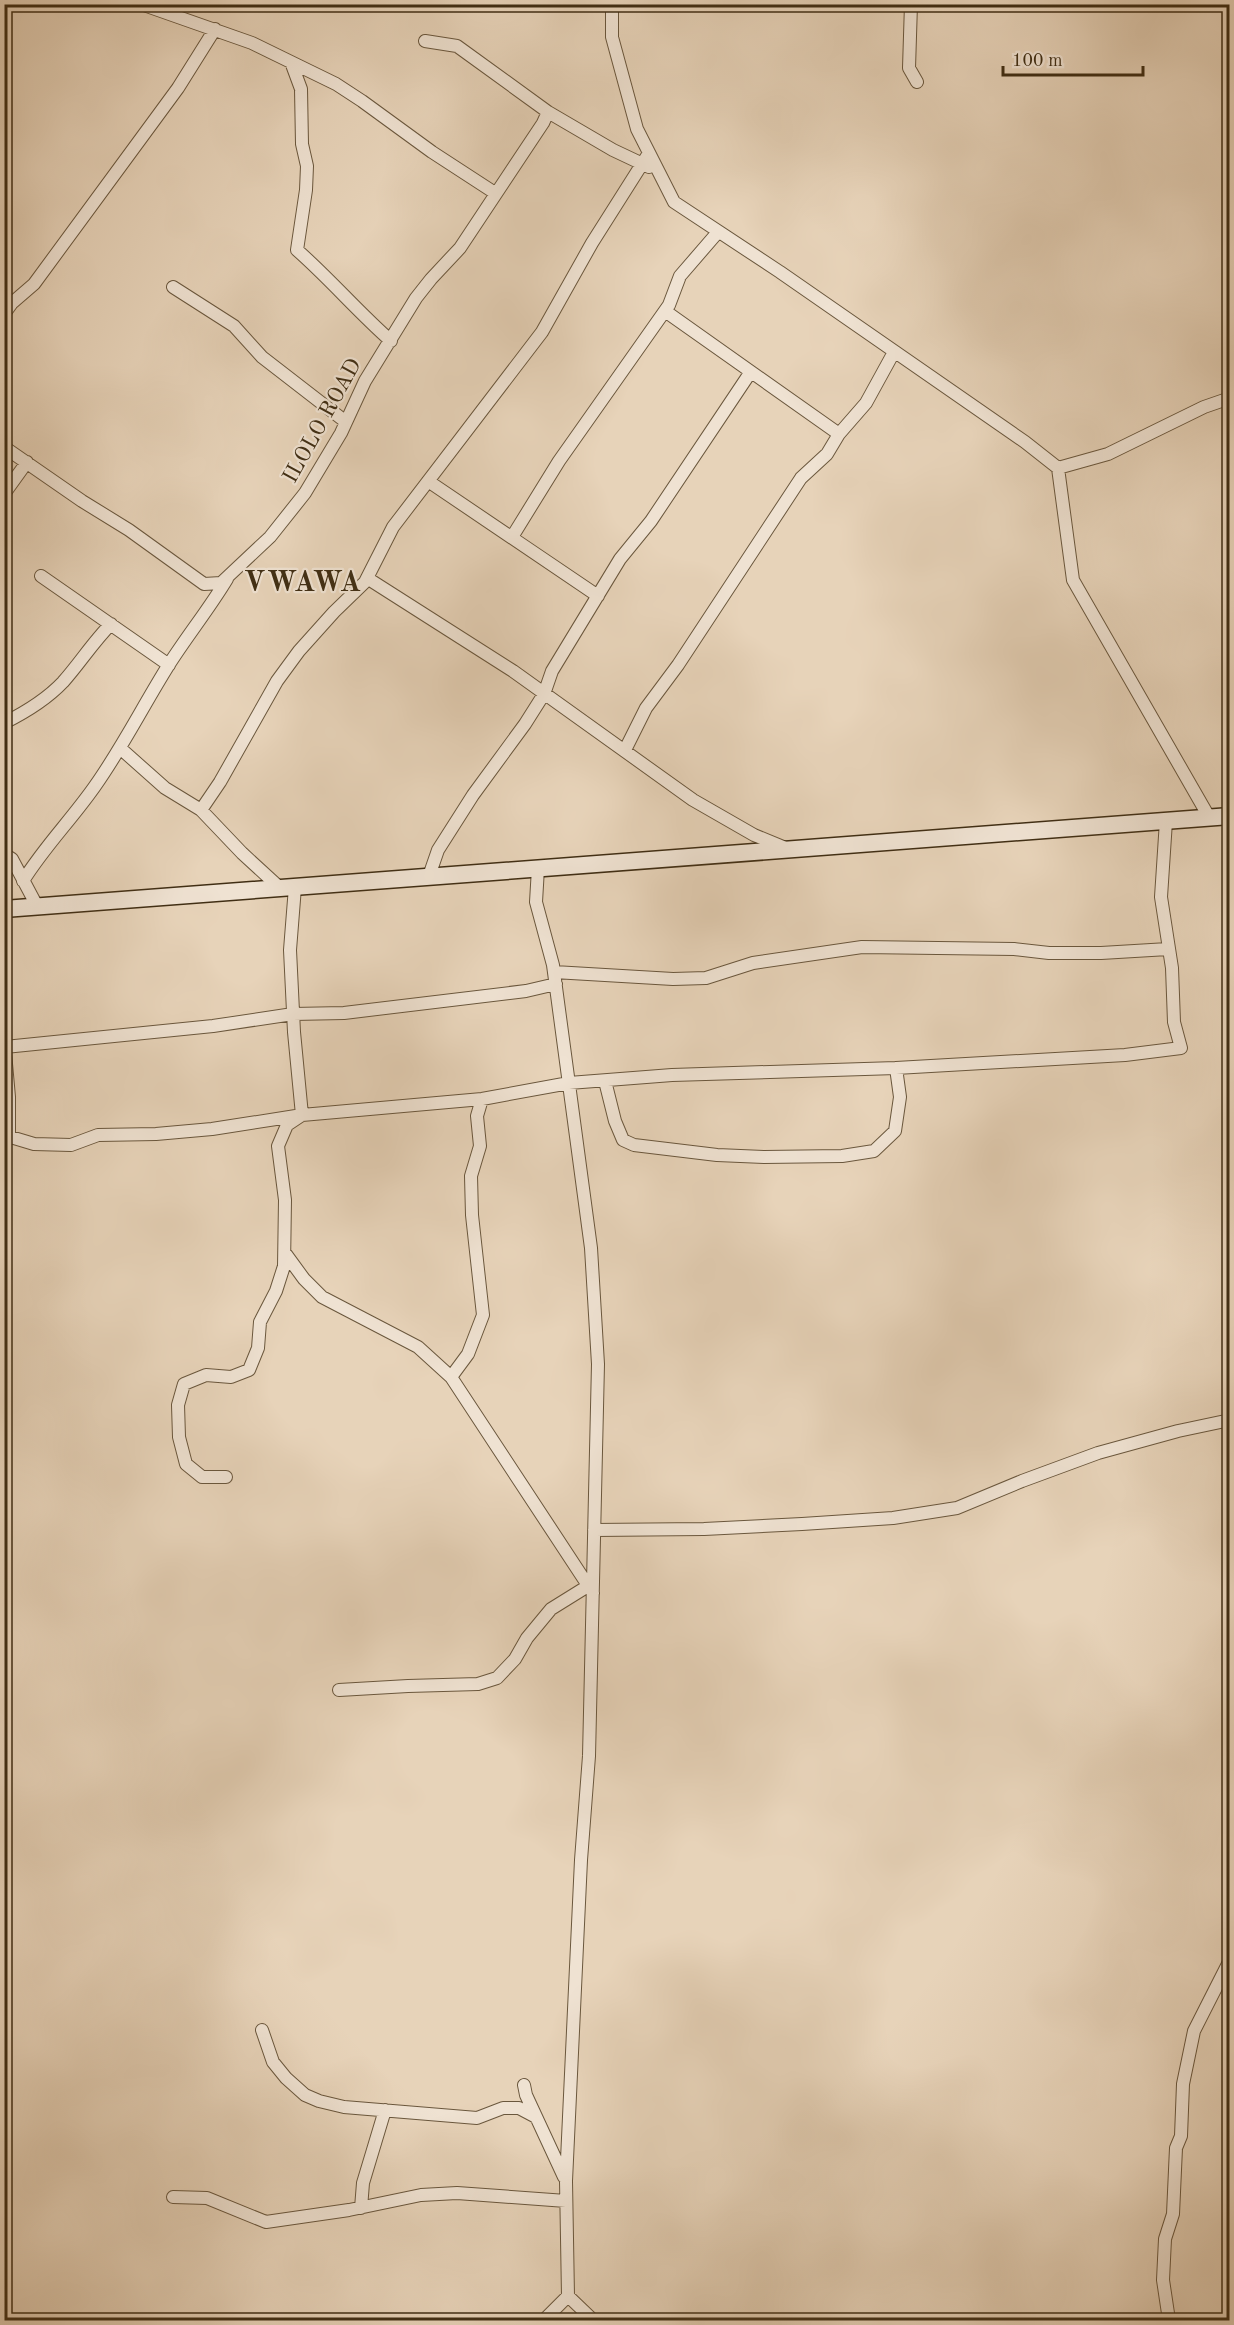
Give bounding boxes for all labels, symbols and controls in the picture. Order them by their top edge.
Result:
scale bar [1003,39,1142,77]
text: 100 m [1012,52,1063,70]
street label: ILOLO ROAD [279,355,366,487]
district label: VWAWA [244,570,362,598]

